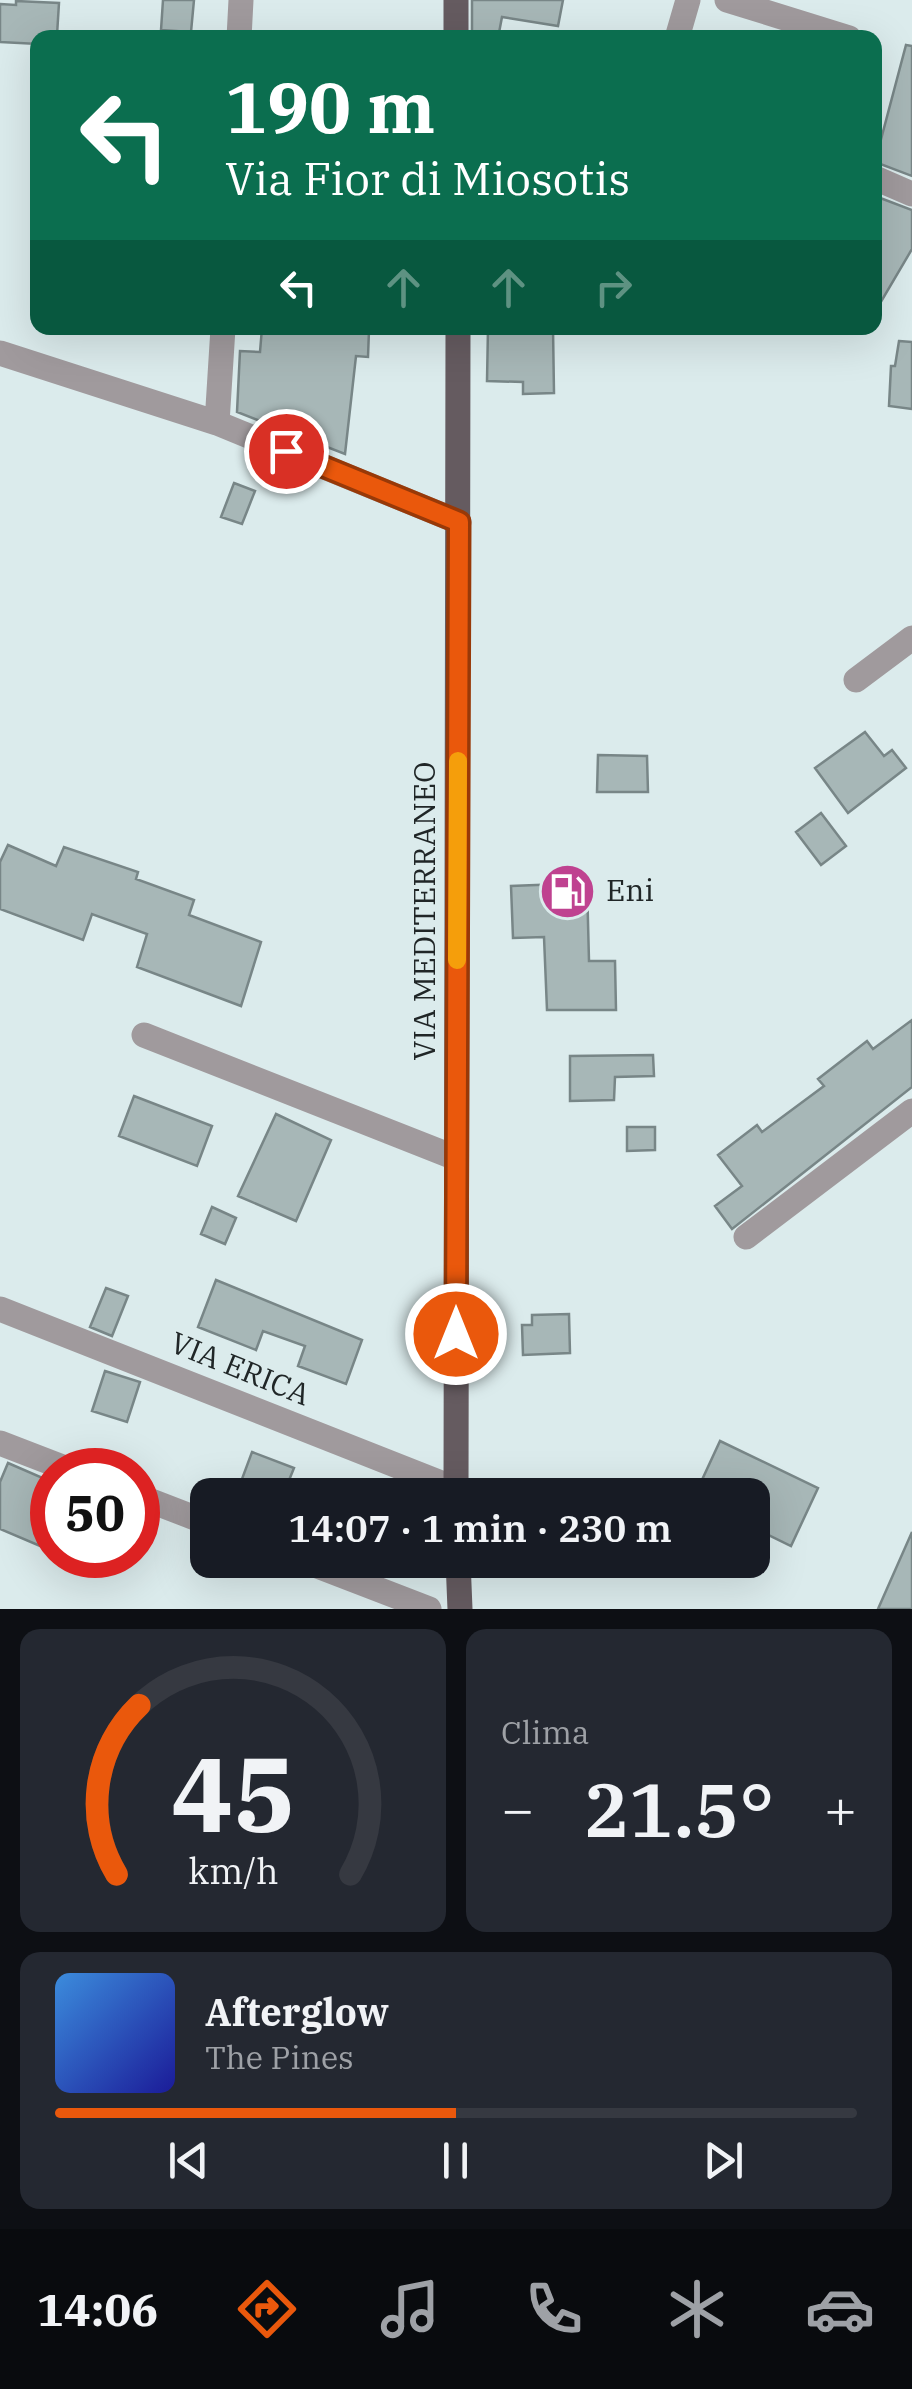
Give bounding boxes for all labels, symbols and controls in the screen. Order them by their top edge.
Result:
text: 190 m [225,61,435,152]
icon: left [60,70,190,200]
text: Via Fior di Miosotis [225,149,630,207]
icon: left [271,260,326,315]
icon: ahead [376,260,431,315]
icon: ahead [481,260,536,315]
icon: right [586,260,641,315]
pin [244,409,329,494]
icon: arrive [259,424,314,479]
street label: VIA MEDITERRANEO [404,762,443,1060]
fuel station icon: Eni [537,861,597,921]
place label: Eni [606,870,654,909]
position arrow [404,1282,508,1386]
street label: VIA ERICA [165,1322,316,1413]
speed limit sign: 50 [30,1448,160,1578]
text: 14:07 · 1 min · 230 m [288,1503,672,1552]
text: Clima [501,1711,589,1753]
text: 45 [171,1725,295,1861]
text: 21.5° [584,1760,774,1858]
text: − [501,1773,534,1844]
text: + [824,1773,857,1844]
text: km/h [188,1847,278,1894]
text: Afterglow [205,1987,389,2036]
text: The Pines [205,2036,354,2078]
icon: previous [161,2133,216,2188]
icon: pause [428,2133,483,2188]
icon: next [696,2133,751,2188]
icon: directions [232,2274,302,2344]
icon: music [375,2274,445,2344]
icon: phone [519,2274,589,2344]
icon: climate [662,2274,732,2344]
icon: car [805,2274,875,2344]
text: 14:06 [37,2280,158,2338]

